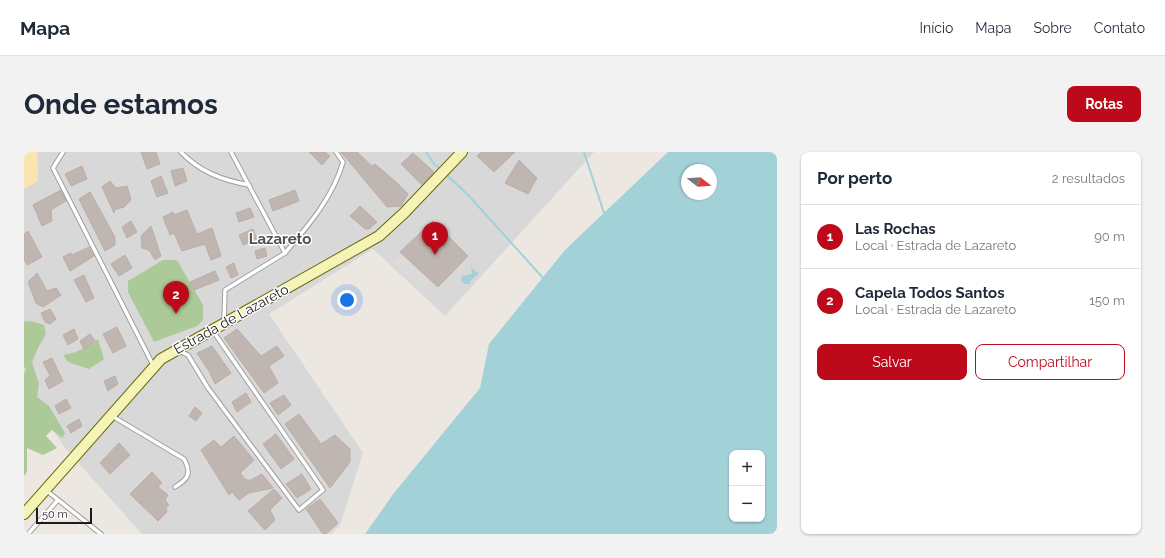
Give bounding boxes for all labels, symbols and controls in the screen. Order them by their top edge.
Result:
text: Mapa [20,17,70,39]
text: Início [920,20,953,36]
text: Mapa [975,20,1011,36]
text: Sobre [1033,20,1072,36]
text: Contato [1094,20,1145,36]
button: Rotas [1067,86,1141,122]
text: Onde estamos [24,88,218,121]
north arrow [681,164,717,200]
text: Por perto [817,168,892,188]
text: 2 resultados [1052,171,1125,186]
text: Las Rochas [855,220,936,238]
pin: 1 [422,222,448,255]
text: 1 [827,229,833,244]
text: 90 m [1094,229,1125,244]
district label: Lazareto [249,230,311,248]
text: Local · Estrada de Lazareto [855,238,1016,253]
pin: 2 [163,281,189,314]
street label: Estrada de Lazareto [171,281,291,357]
text: Capela Todos Santos [855,284,1005,302]
your location [337,290,357,310]
text: 2 [826,293,834,308]
text: 150 m [1089,293,1125,308]
text: Local · Estrada de Lazareto [855,302,1016,317]
button: Salvar [817,344,967,380]
button: Compartilhar [975,344,1125,380]
map controls [729,450,765,522]
button: + [729,450,765,486]
button: − [729,486,765,522]
scale bar [36,506,92,525]
text: 50 m [42,508,68,521]

